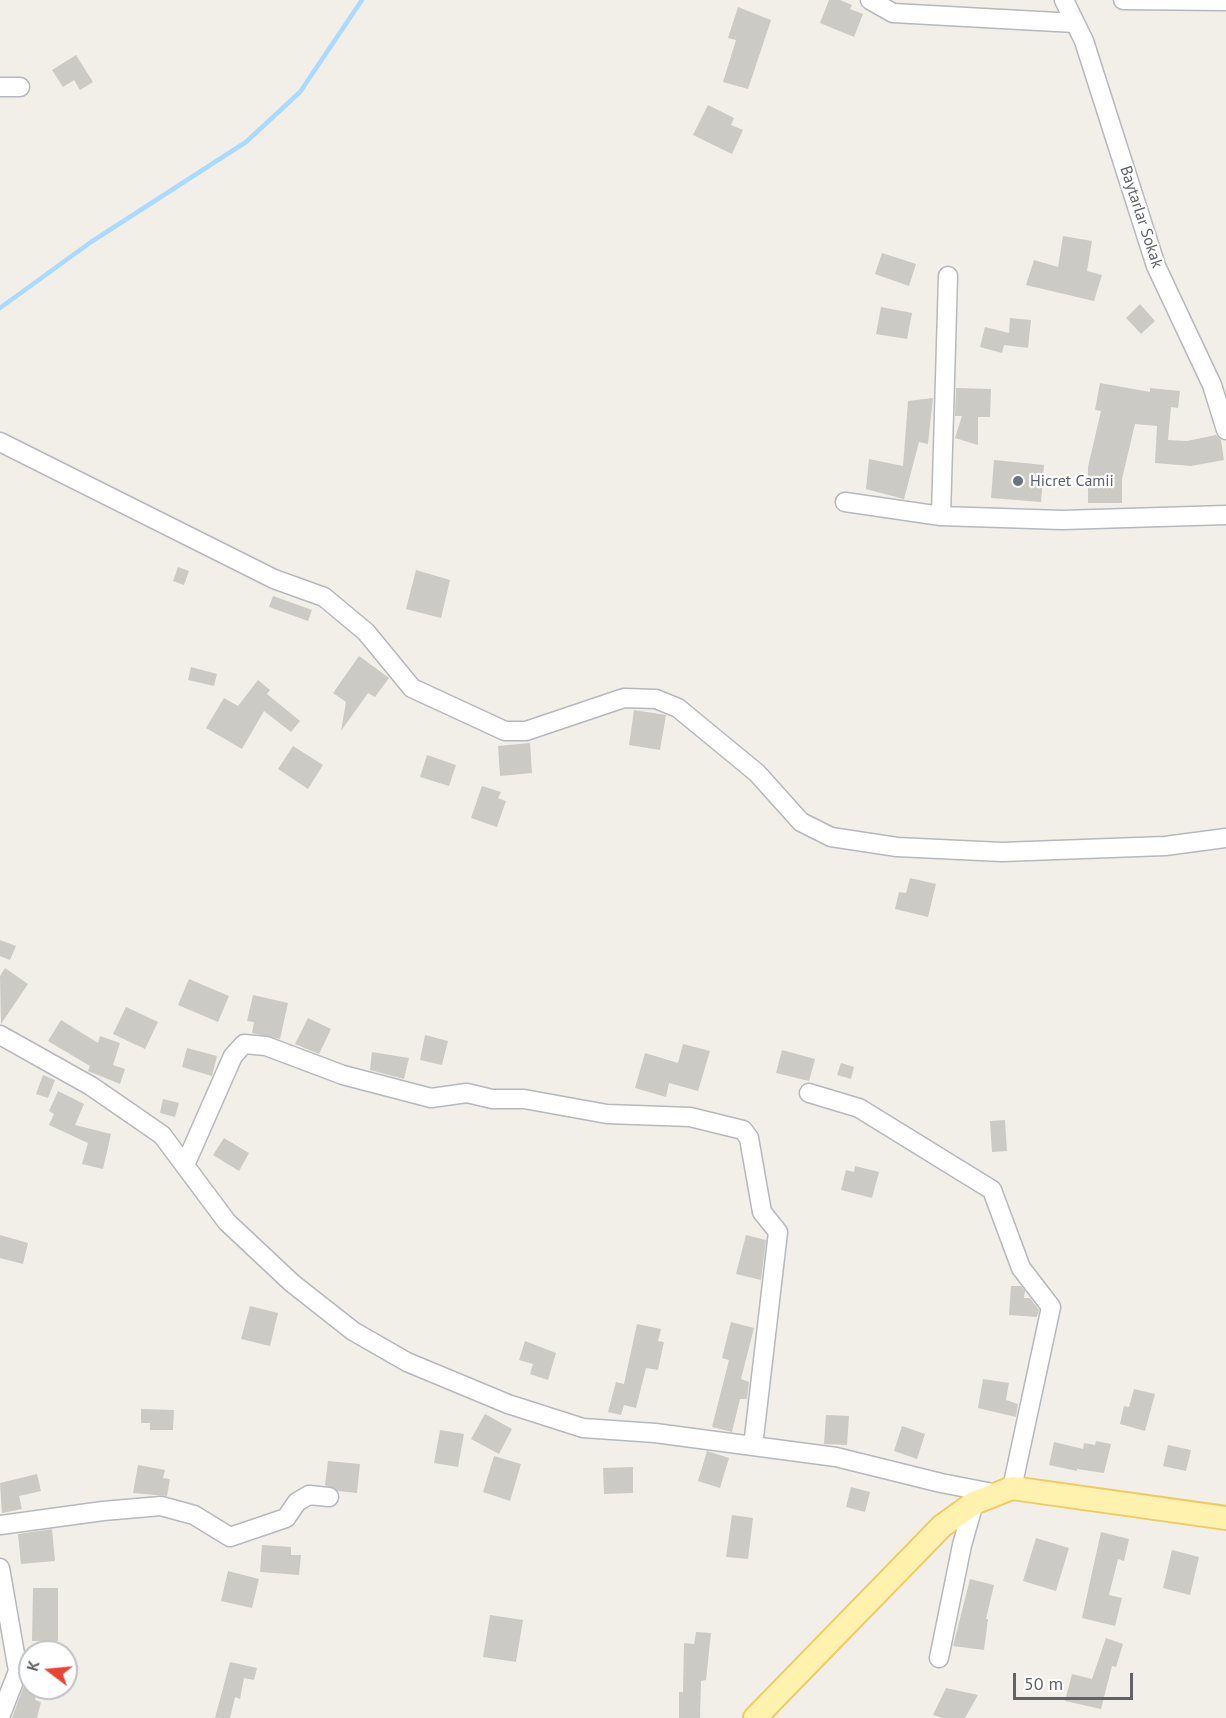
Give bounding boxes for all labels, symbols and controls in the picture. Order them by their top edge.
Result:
street label: Baytarlar Sokak [1115,164,1167,270]
place label: Hicret Camii [1030,471,1114,491]
marker: Hicret Camii [1011,474,1025,488]
north arrow [18,1640,78,1700]
text: K [22,1658,44,1673]
scale bar [1016,1661,1136,1699]
text: 50 m [1024,1672,1063,1695]

